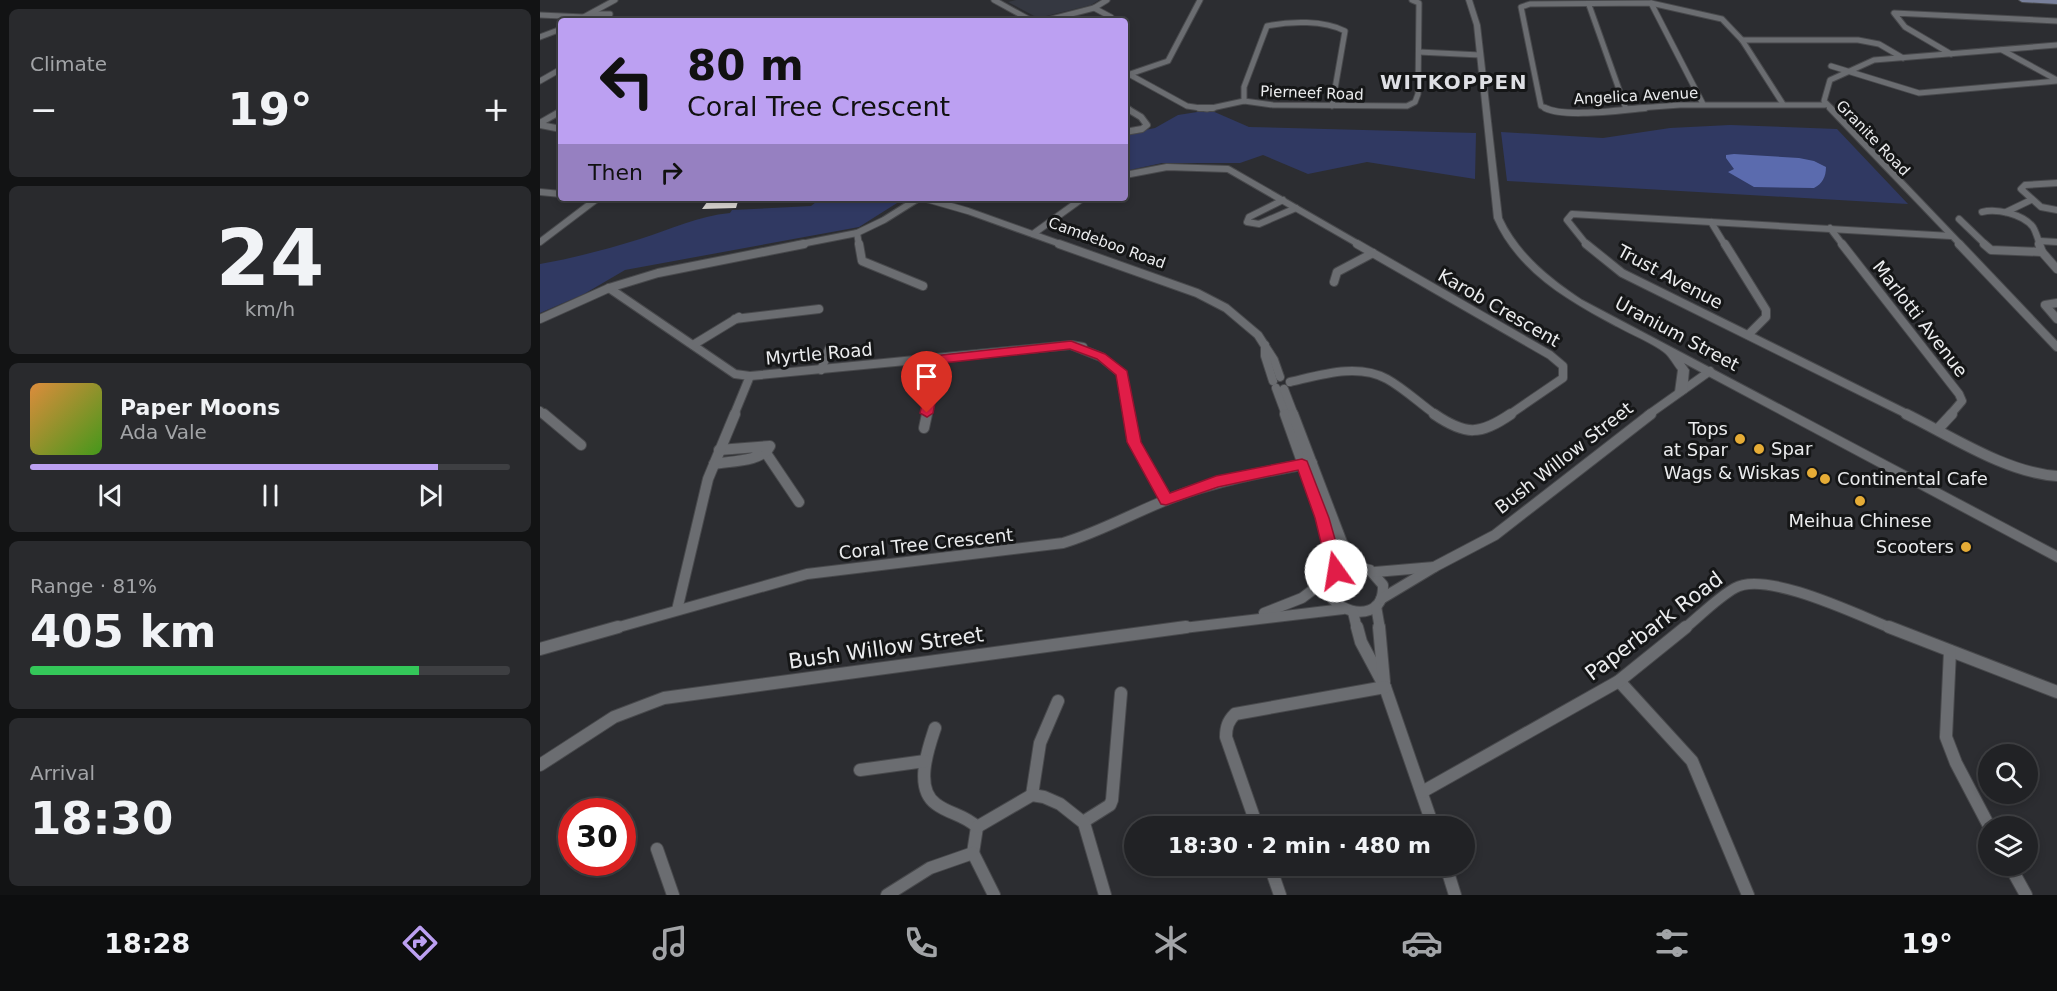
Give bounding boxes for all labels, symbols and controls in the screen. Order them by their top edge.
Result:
text: 80 m [687,41,804,90]
icon: left [588,42,666,120]
text: Climate [30,52,107,76]
district label: WITKOPPEN [1380,70,1528,94]
street label: Pierneef Road [1260,82,1364,104]
text: 19° [227,83,313,136]
street label: Angelica Avenue [1573,84,1699,108]
text: − [30,90,58,129]
text: + [482,90,510,129]
text: Coral Tree Crescent [687,91,950,122]
street label: Granite Road [1832,96,1914,180]
icon: right [655,156,688,189]
text: Then [588,160,643,185]
text: 24 [216,213,324,303]
street label: Camdeboo Road [1046,213,1168,273]
street label: Trust Avenue [1613,240,1726,313]
street label: Marlotti Avenue [1868,256,1972,381]
street label: Karob Crescent [1435,264,1564,351]
street label: Uranium Street [1612,292,1743,375]
text: km/h [245,297,295,321]
street label: Myrtle Road [764,338,873,369]
pin [901,351,952,413]
icon: arrive [910,360,943,393]
text: Paper Moons [120,395,280,420]
street label: Bush Willow Street [1491,397,1637,518]
place label: Tops at Spar [1663,418,1729,460]
text: Ada Vale [120,420,207,444]
marker: Tops at Spar [1733,432,1747,446]
place label: Spar [1771,438,1813,459]
marker: Spar [1752,442,1766,456]
place label: Wags & Wiskas [1664,462,1800,483]
marker: Wags & Wiskas [1805,466,1819,480]
place label: Continental Cafe [1837,468,1988,489]
marker: Continental Cafe [1818,472,1832,486]
icon: previous [94,479,127,512]
icon: pause [254,479,287,512]
icon: next [414,479,447,512]
marker: Meihua Chinese [1853,494,1867,508]
place label: Meihua Chinese [1788,510,1932,531]
street label: Coral Tree Crescent [838,524,1014,563]
place label: Scooters [1876,536,1954,557]
position arrow [1304,539,1368,603]
marker: Scooters [1959,540,1973,554]
street label: Paperbark Road [1581,567,1727,685]
text: Range · 81% [30,574,157,598]
text: 405 km [30,605,216,658]
street label: Bush Willow Street [787,622,985,674]
map controls [1978,744,2038,876]
button: search [1978,744,2038,804]
text: Arrival [30,761,95,785]
text: 18:30 [30,792,173,845]
speed limit sign: 30 [558,798,636,876]
button: layers [1978,816,2038,876]
text: 18:30 · 2 min · 480 m [1168,833,1431,858]
icon: directions [399,922,441,964]
icon: music [649,922,691,964]
icon: phone [900,922,942,964]
icon: climate [1150,922,1192,964]
icon: car [1401,922,1443,964]
icon: filters [1651,922,1693,964]
text: 18:28 [104,928,190,959]
text: 19° [1902,928,1953,959]

